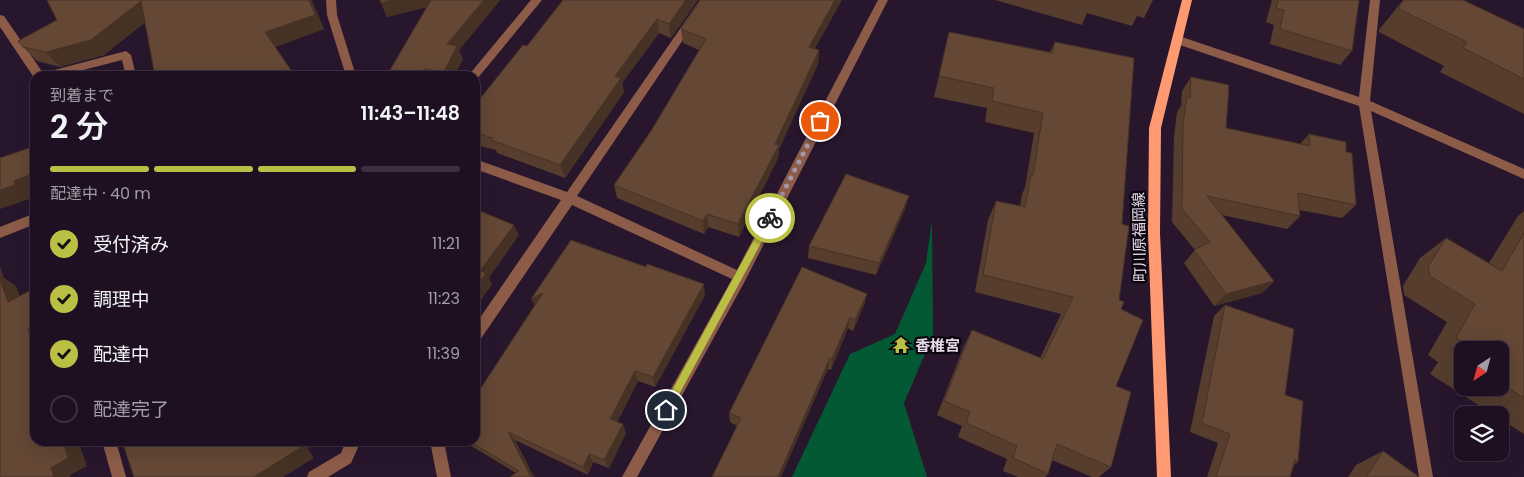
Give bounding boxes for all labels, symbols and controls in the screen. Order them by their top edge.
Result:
text: 到着まで [50,84,114,107]
text: 11:43–11:48 [360,100,460,127]
pin [799,100,841,142]
text: 2 分 [50,104,108,149]
icon: bag [806,107,834,135]
text: 配達中 · 40 m [50,182,151,205]
street label: 町川原福岡線 [1128,192,1150,282]
courier [745,193,795,243]
icon: bike [756,204,784,232]
icon: check [50,230,78,258]
text: 受付済み [93,231,169,258]
text: 11:21 [432,232,460,255]
icon: check [50,285,78,313]
text: 調理中 [93,286,150,313]
text: 11:23 [428,287,460,310]
temple icon: 香椎宮 [891,335,911,355]
place label: 香椎宮 [915,335,960,356]
icon: check [50,340,78,368]
text: 配達中 [93,341,150,368]
north arrow [1454,341,1509,396]
map controls [1454,341,1509,461]
text: 11:39 [427,342,460,365]
pin [645,389,687,431]
text: 配達完了 [93,396,169,423]
icon: home [652,396,680,424]
button: layers [1454,406,1509,461]

